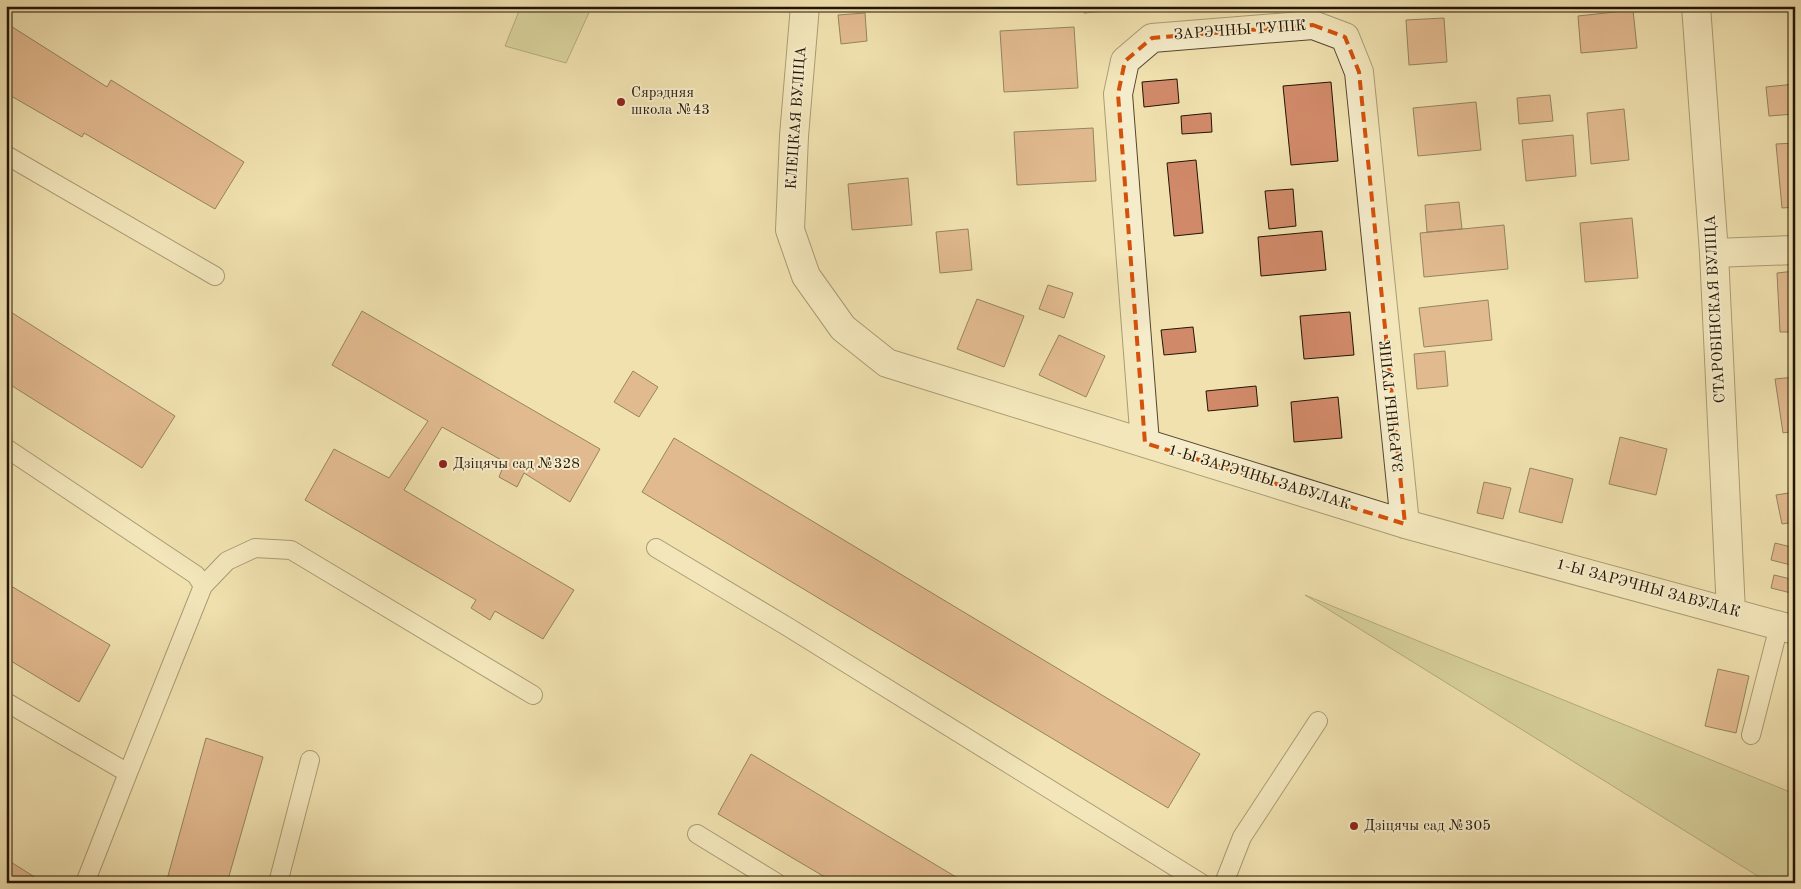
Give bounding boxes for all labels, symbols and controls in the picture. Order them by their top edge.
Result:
street label: ЗАРЭЧНЫ ТУПІК [1173,19,1307,43]
street label: КЛЕЦКАЯ ВУЛІЦА [785,45,810,190]
place label: Сярэдняя школа №43 [631,86,710,118]
marker: Сярэдняя школа №43 [615,96,627,108]
street label: СТАРОБІНСКАЯ ВУЛІЦА [1704,214,1728,404]
street label: ЗАРЭЧНЫ ТУПІК [1379,339,1407,473]
street label: 1-Ы ЗАРЭЧНЫ ЗАВУЛАК [1166,443,1352,513]
place label: Дзіцячы сад №328 [453,457,580,472]
marker: Дзіцячы сад №328 [437,458,449,470]
street label: 1-Ы ЗАРЭЧНЫ ЗАВУЛАК [1554,557,1742,621]
place label: Дзіцячы сад №305 [1364,819,1491,834]
marker: Дзіцячы сад №305 [1348,820,1360,832]

